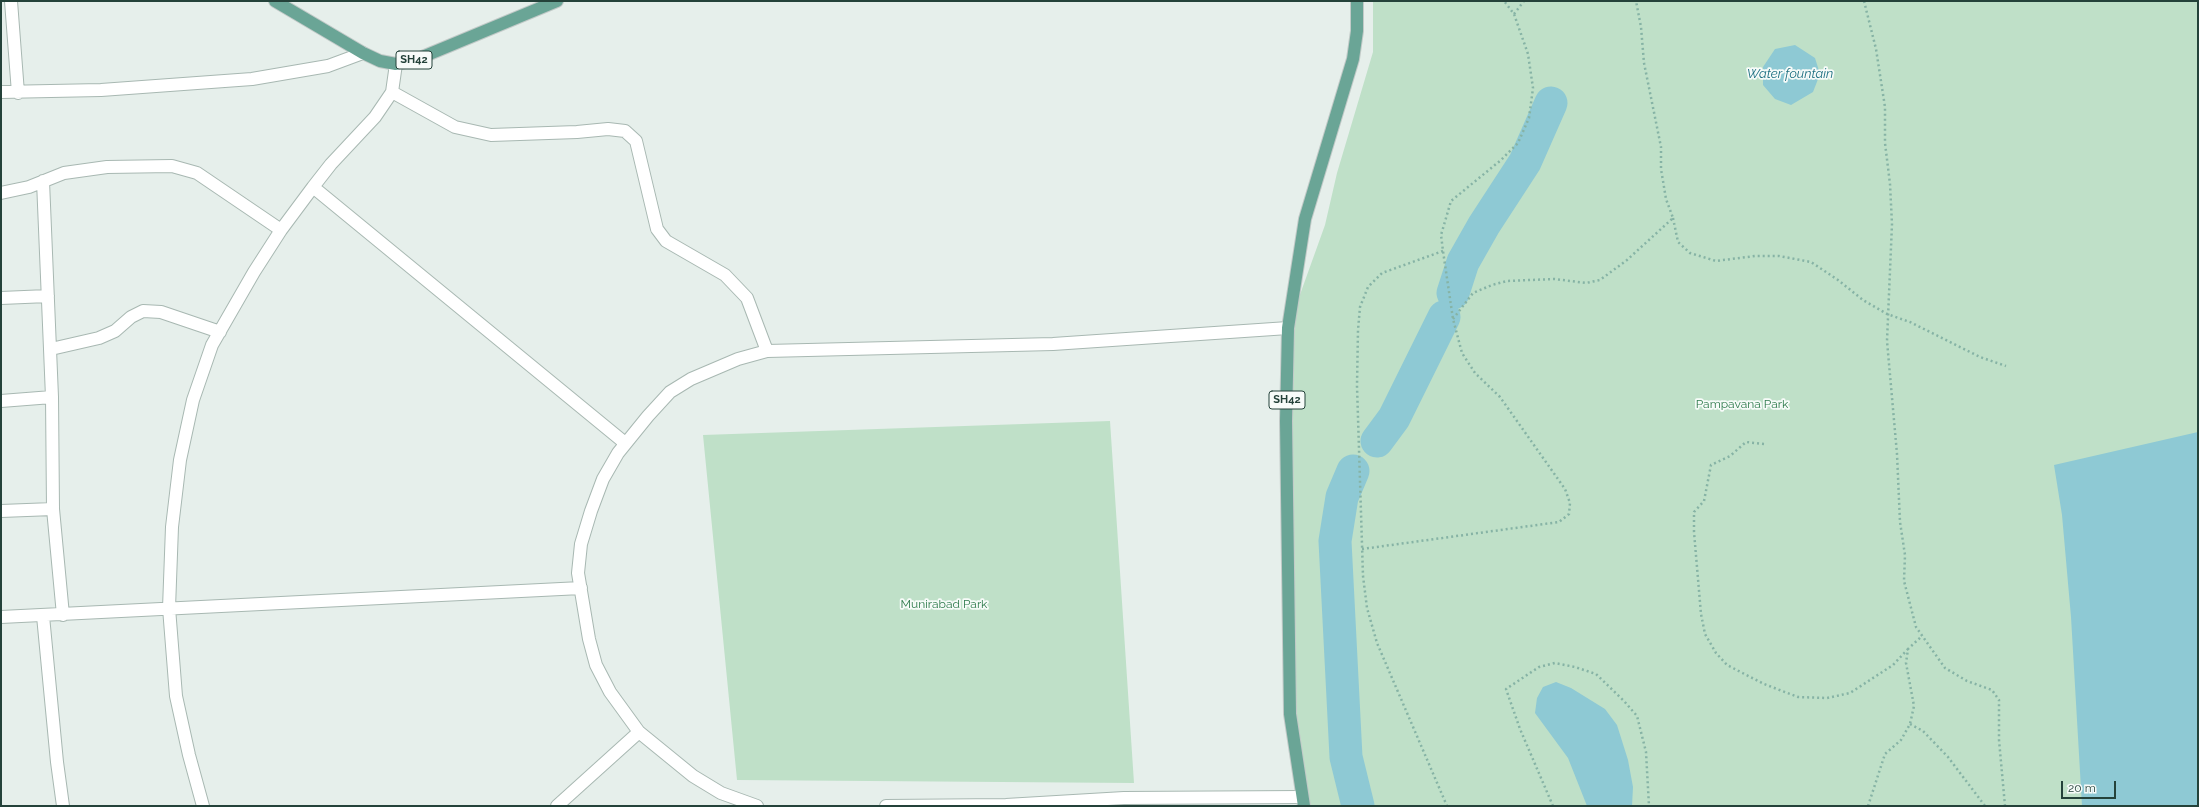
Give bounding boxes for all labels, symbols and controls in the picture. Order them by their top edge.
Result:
road number: SH42 [396,51,432,69]
water label: Water fountain [1747,66,1833,82]
road number: SH42 [1269,391,1305,409]
park label: Pampavana Park [1696,397,1788,411]
park label: Munirabad Park [901,597,987,611]
scale bar [2063,773,2118,799]
text: 20 m [2068,781,2096,795]

